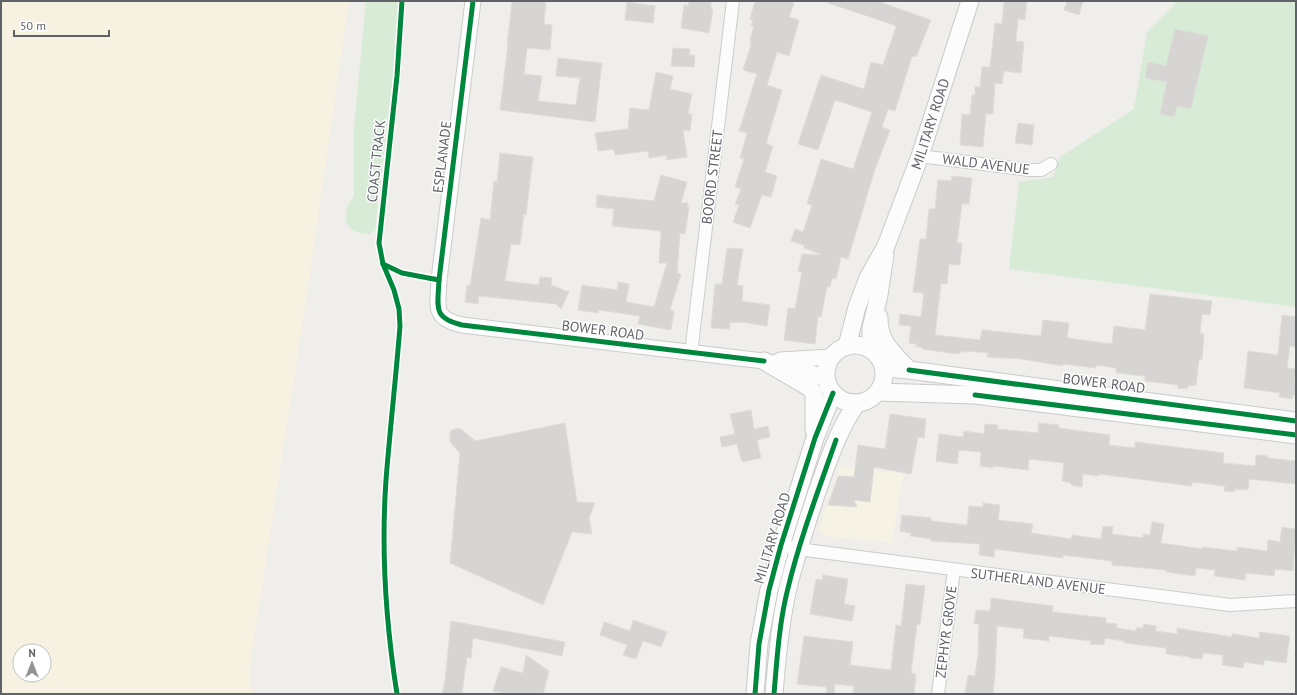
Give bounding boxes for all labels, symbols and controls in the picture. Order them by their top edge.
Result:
scale bar [14,12,109,38]
text: 50 m [20,18,46,33]
street label: MILITARY ROAD [907,76,953,172]
street label: COAST TRACK [363,118,389,203]
street label: ESPLANADE [429,120,455,194]
street label: BOORD STREET [697,129,727,225]
street label: WALD AVENUE [941,150,1031,178]
street label: BOWER ROAD [561,316,645,344]
street label: BOWER ROAD [1062,369,1146,397]
street label: MILITARY ROAD [750,490,794,586]
street label: SUTHERLAND AVENUE [969,564,1107,598]
street label: ZEPHYR GROVE [931,585,961,679]
north arrow [12,643,52,683]
text: N [28,646,36,660]

